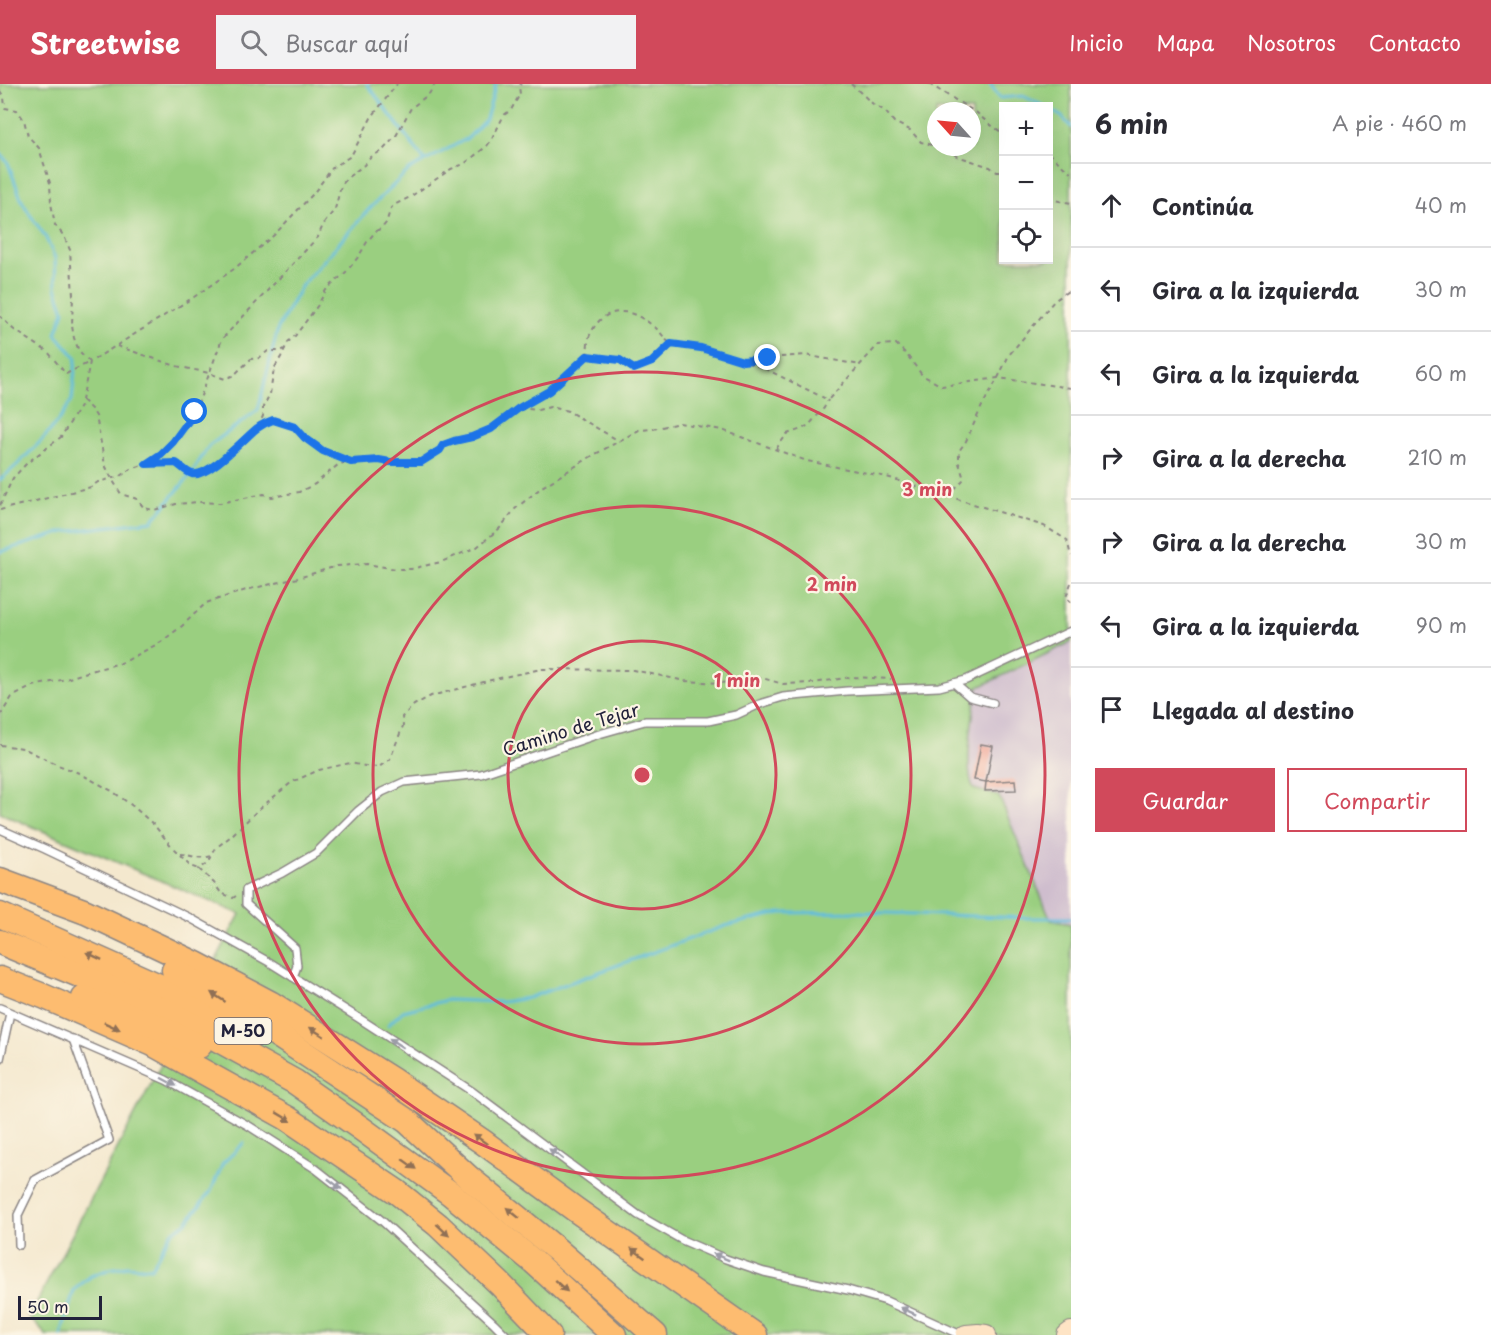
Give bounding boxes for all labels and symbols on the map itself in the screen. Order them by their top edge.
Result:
north arrow [927,102,981,156]
route end [754,344,780,370]
route start [181,398,207,424]
text: 3 min [902,475,952,502]
text: 2 min [807,570,857,597]
text: 1 min [714,666,760,693]
street label: Camino de Tejar [499,695,643,762]
centre of rings [632,765,652,785]
one-way arrow [86,952,103,961]
one-way arrow [210,991,226,1002]
road number: M-50 [214,1018,272,1044]
one-way arrow [103,1022,121,1031]
one-way arrow [308,1027,325,1038]
one-way arrow [388,1037,405,1048]
one-way arrow [161,1077,178,1087]
one-way arrow [276,1112,292,1123]
one-way arrow [472,1133,488,1145]
one-way arrow [549,1149,564,1161]
one-way arrow [402,1157,417,1169]
one-way arrow [327,1178,343,1191]
one-way arrow [506,1207,521,1220]
one-way arrow [435,1223,450,1236]
one-way arrow [630,1247,646,1259]
one-way arrow [712,1252,730,1261]
one-way arrow [553,1279,568,1293]
scale bar [18,1293,102,1320]
one-way arrow [898,1306,916,1316]

